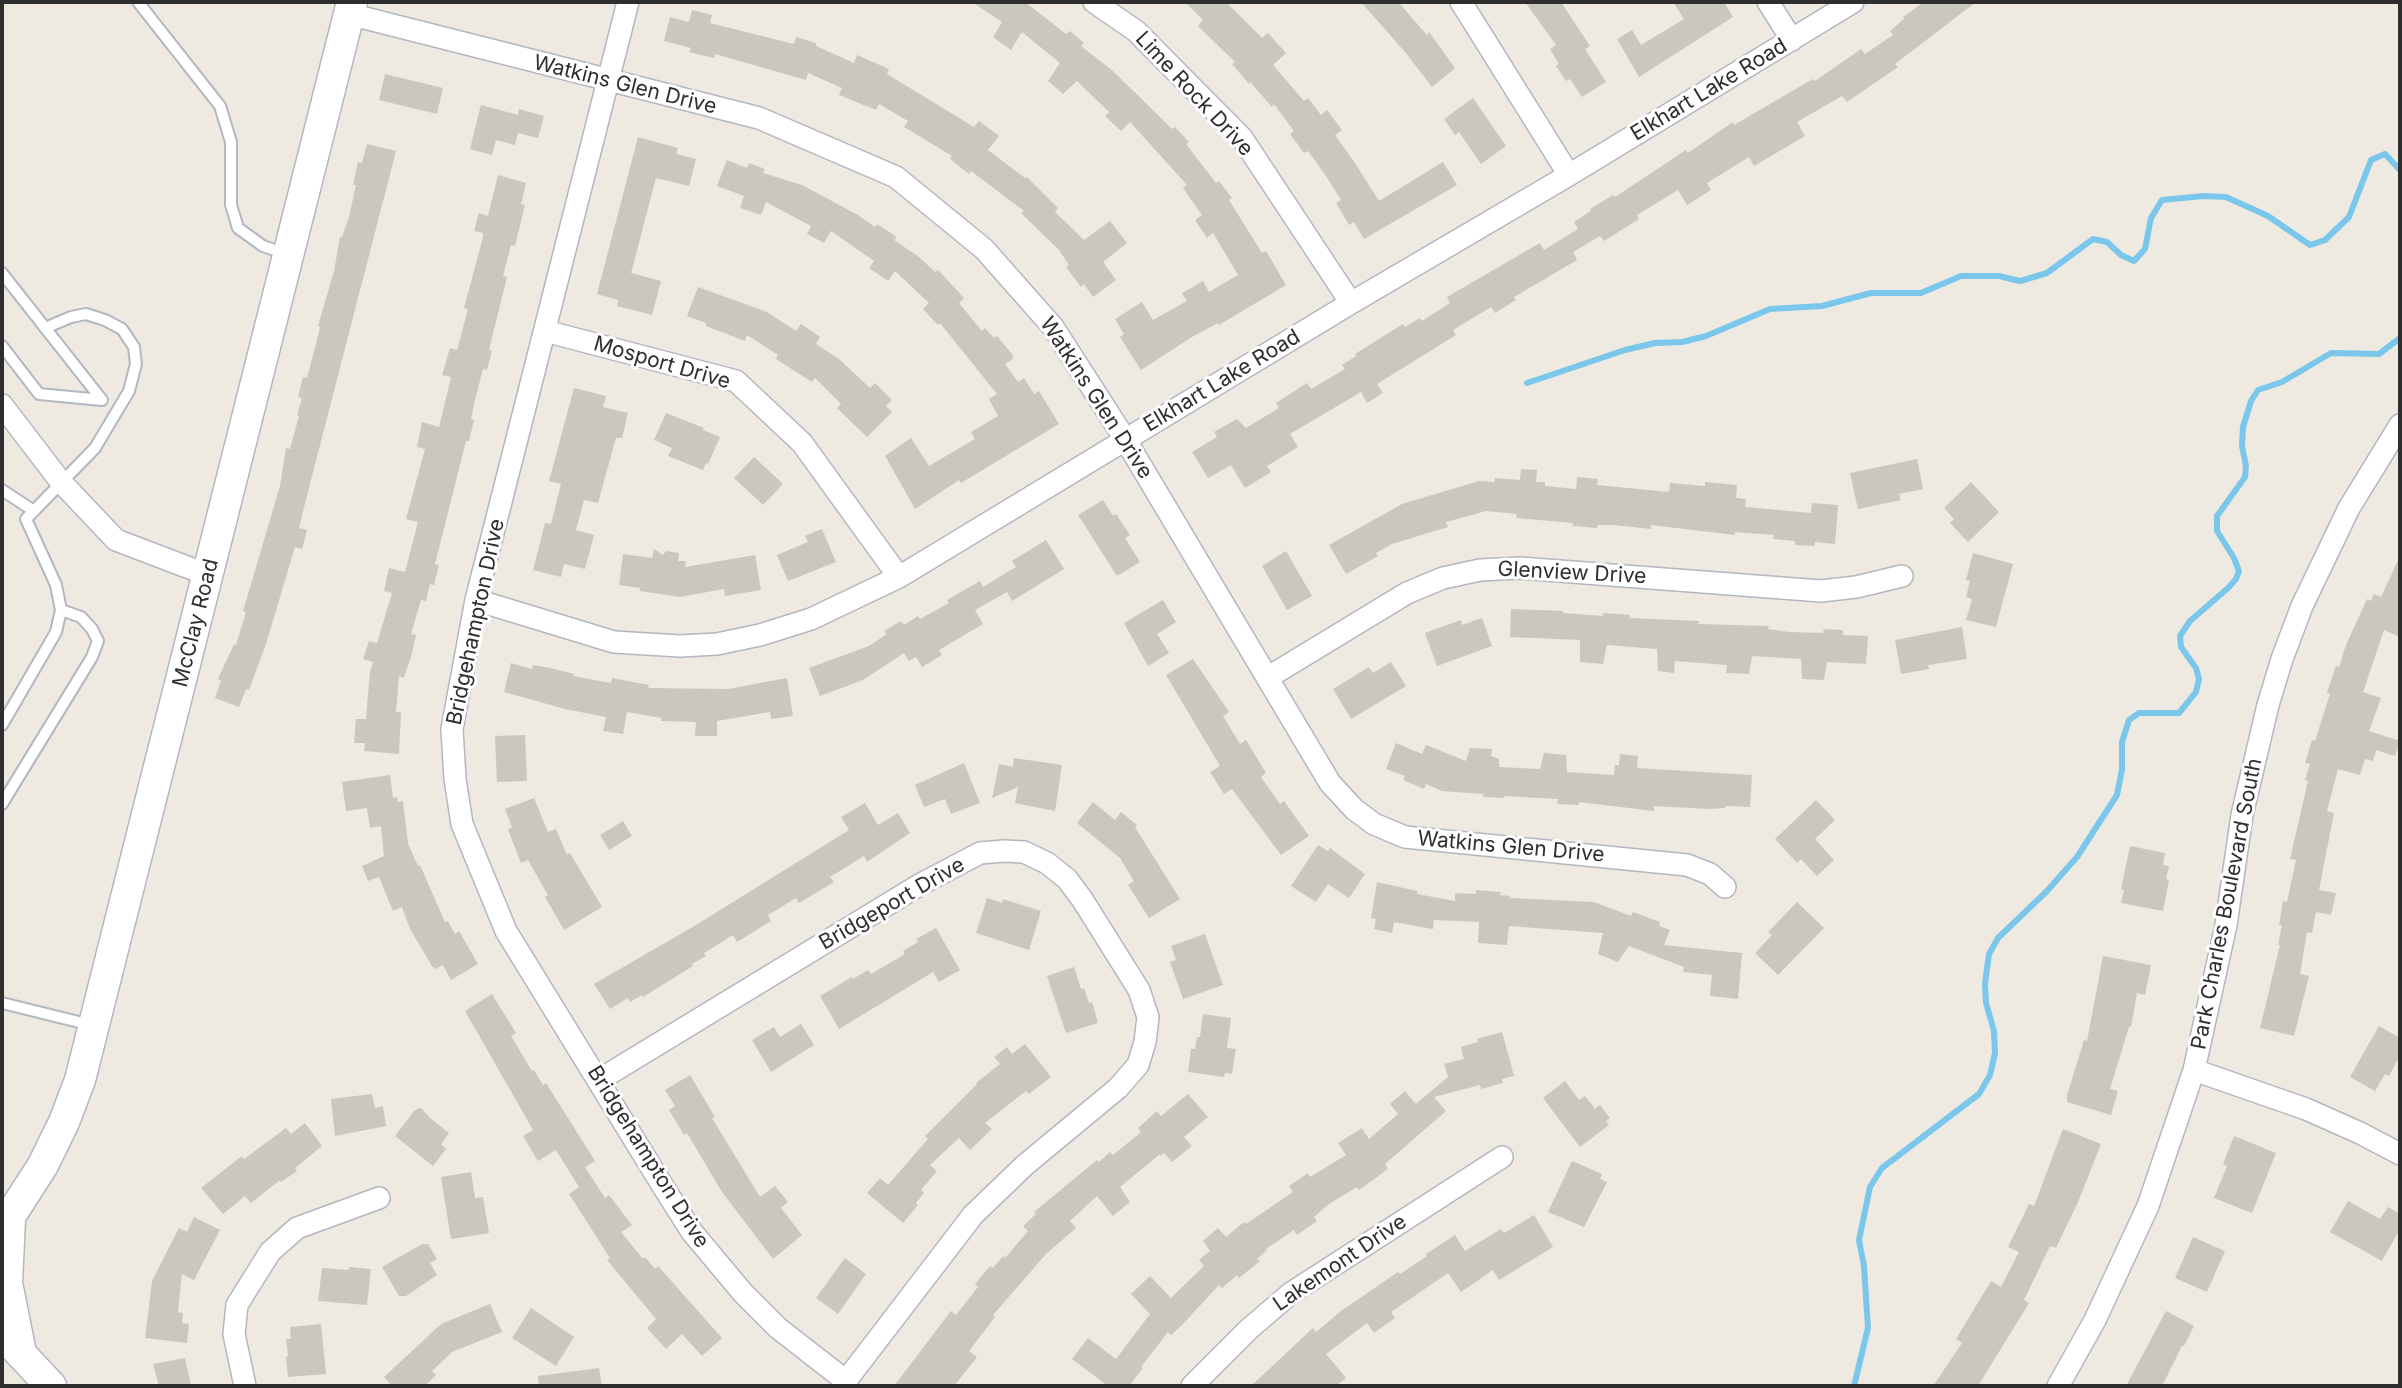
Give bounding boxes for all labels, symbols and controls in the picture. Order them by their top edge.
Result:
street label: Lime Rock Drive [1130,27,1258,161]
street label: Elkhart Lake Road [1626,33,1792,147]
street label: Watkins Glen Drive [531,50,719,120]
street label: Watkins Glen Drive [1034,312,1158,484]
street label: Elkhart Lake Road [1139,324,1305,438]
street label: Mosport Drive [591,331,733,395]
street label: Bridgehampton Drive [442,517,510,727]
street label: McClay Road [168,556,224,690]
street label: Glenview Drive [1497,557,1647,589]
street label: Park Charles Boulevard South [2186,756,2268,1052]
street label: Watkins Glen Drive [1416,826,1606,868]
street label: Bridgeport Drive [815,852,969,956]
street label: Bridgehampton Drive [582,1061,714,1253]
street label: Lakemont Drive [1269,1209,1411,1317]

